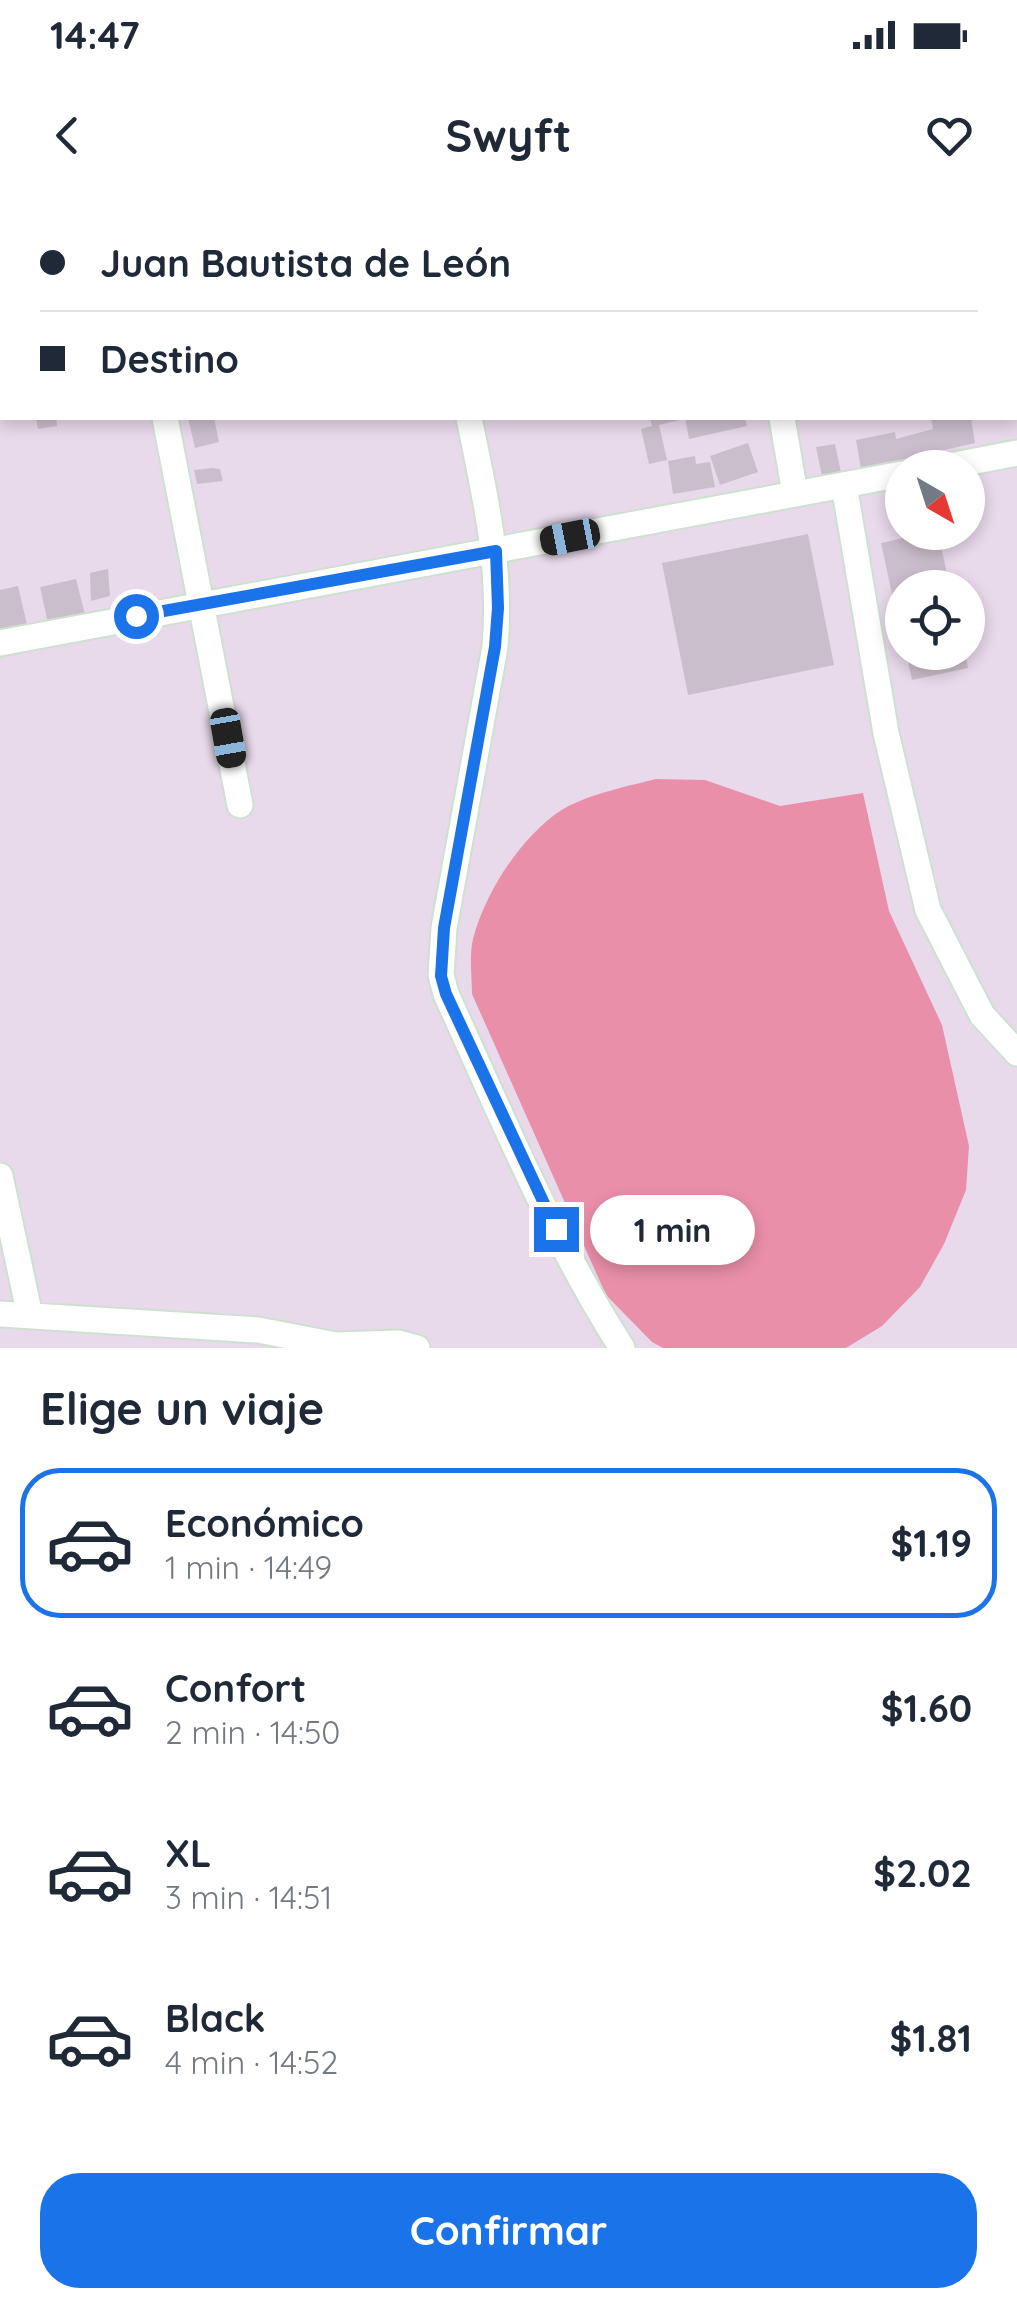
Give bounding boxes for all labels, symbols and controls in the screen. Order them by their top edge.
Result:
text: 14:47 [50,11,140,59]
text: Swyft [445,107,572,163]
icon: back [40,108,95,163]
icon: heart [922,108,977,163]
text: Juan Bautista de León [100,239,511,287]
text: Destino [100,335,239,383]
north arrow [885,450,985,550]
map controls [885,450,985,670]
car [538,517,602,557]
button: locate [885,570,985,670]
route start [114,594,159,639]
car [208,706,248,770]
callout: 1 min [591,1194,756,1264]
route end [534,1207,579,1252]
text: 1 min [634,1210,711,1250]
text: Elige un viaje [40,1380,324,1436]
icon: car [45,1498,135,1588]
text: Económico [165,1499,364,1547]
text: $1.19 [891,1519,972,1567]
text: 1 min · 14:49 [165,1547,332,1587]
icon: car [45,1663,135,1753]
text: Confort [165,1664,306,1712]
text: $1.60 [881,1684,972,1732]
text: 2 min · 14:50 [165,1712,340,1752]
icon: car [45,1828,135,1918]
text: XL [165,1829,211,1877]
text: $2.02 [873,1849,972,1897]
text: 3 min · 14:51 [165,1877,332,1917]
icon: car [45,1993,135,2083]
text: Black [165,1994,265,2042]
text: $1.81 [889,2014,972,2062]
text: 4 min · 14:52 [165,2042,338,2082]
button: Confirmar [40,2173,977,2288]

